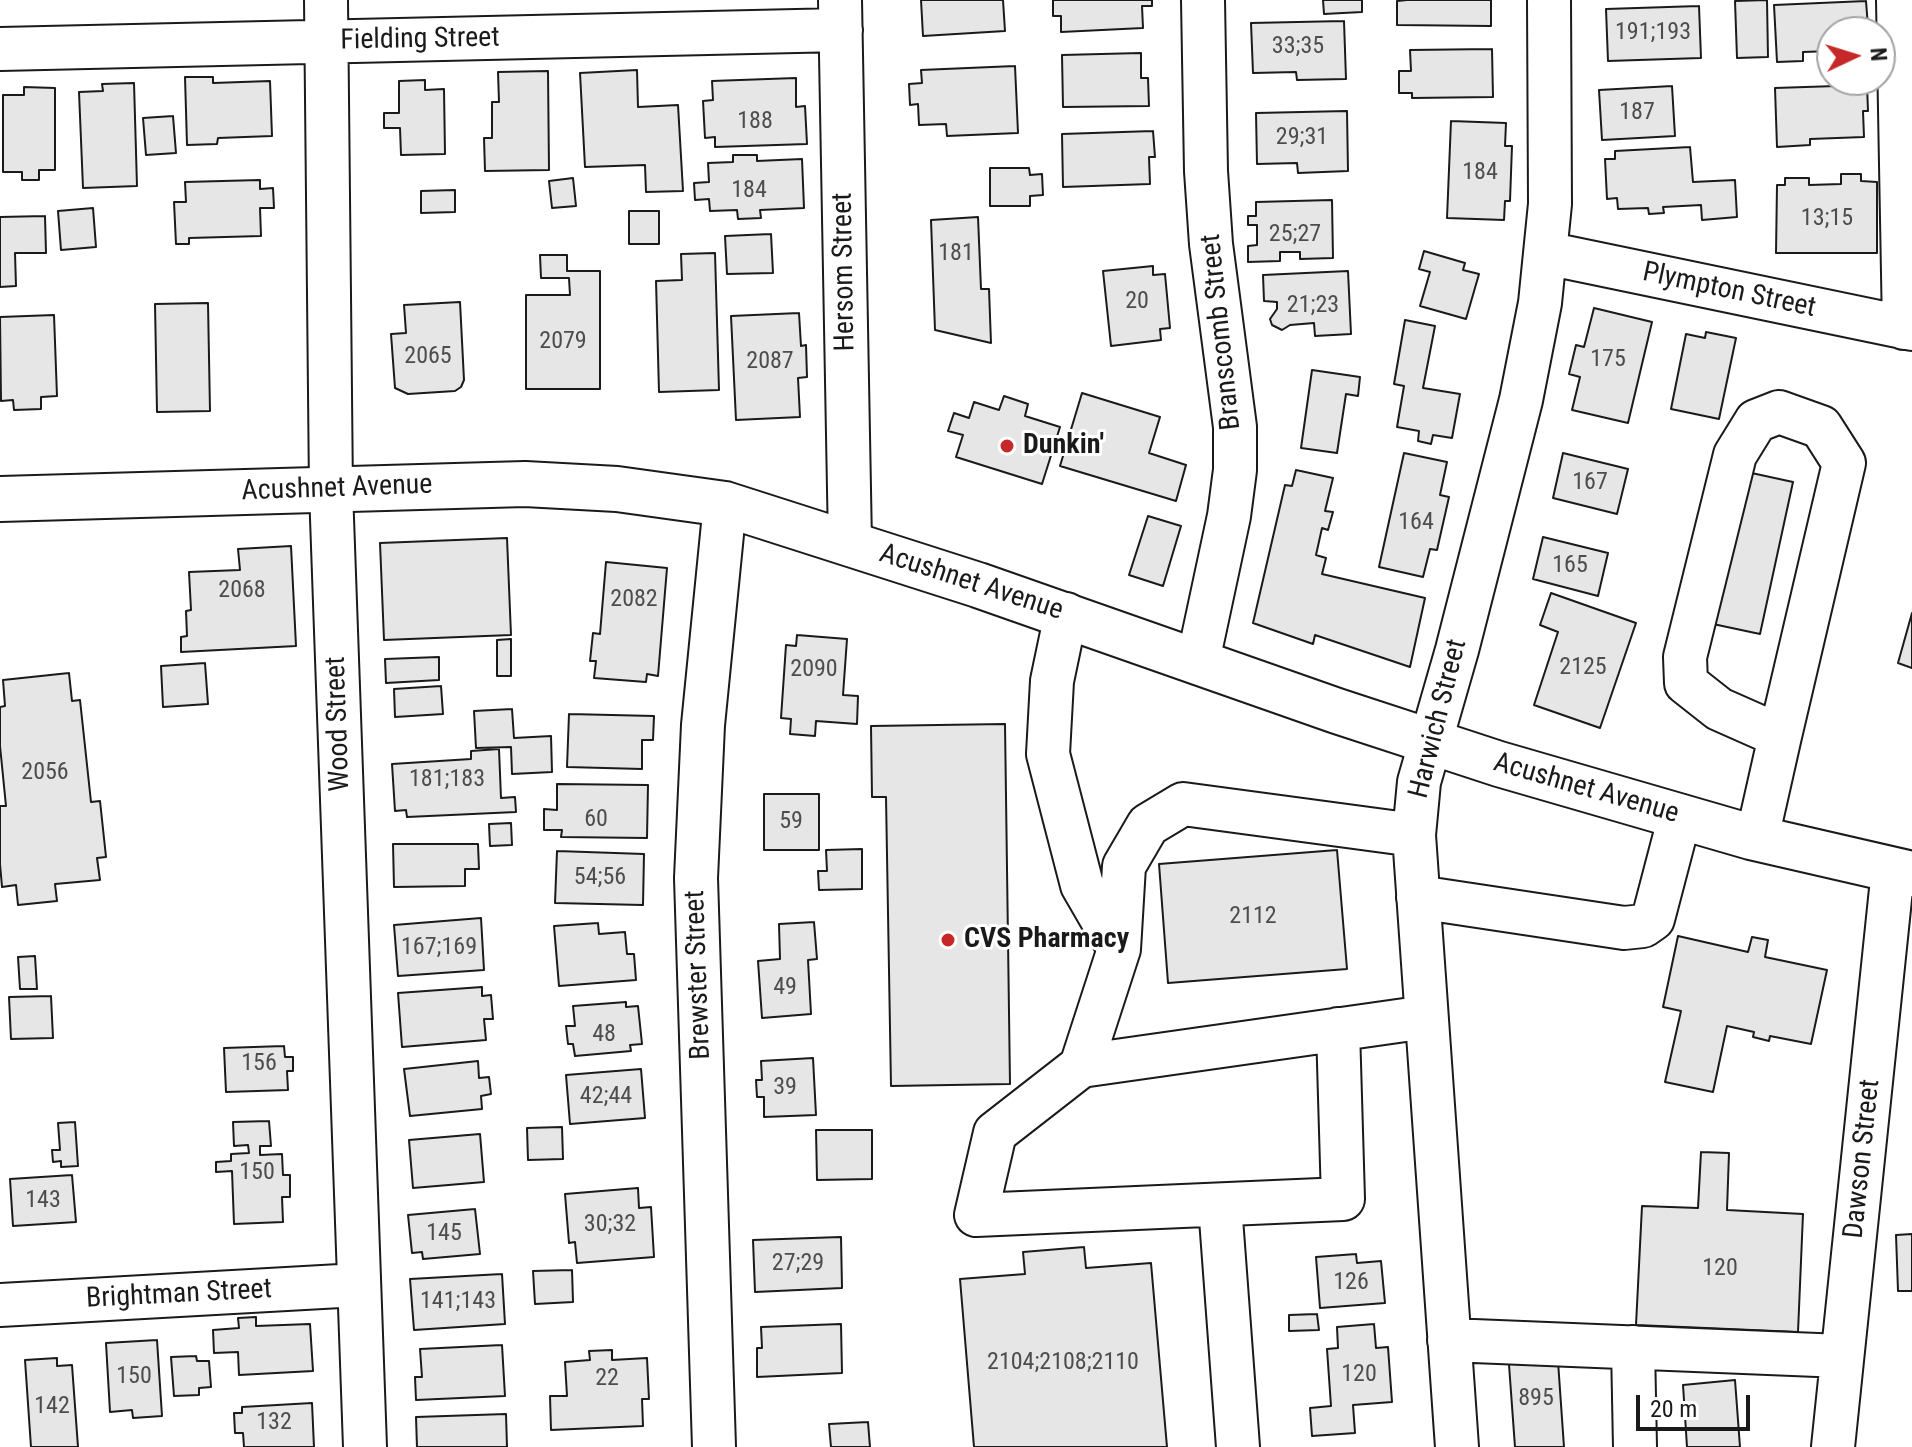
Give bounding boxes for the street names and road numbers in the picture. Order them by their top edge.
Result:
street label: Fielding Street [340,22,500,58]
street label: Hersom Street [827,192,863,352]
street label: Branscomb Street [1195,232,1249,432]
street label: Plympton Street [1639,256,1819,326]
street label: Acushnet Avenue [241,469,433,509]
street label: Acushnet Avenue [875,538,1067,628]
street label: Harwich Street [1403,636,1475,802]
street label: Wood Street [320,656,358,792]
street label: Acushnet Avenue [1490,747,1682,831]
street label: Brewster Street [679,890,719,1060]
street label: Dawson Street [1838,1078,1888,1240]
street label: Brightman Street [85,1273,273,1317]

